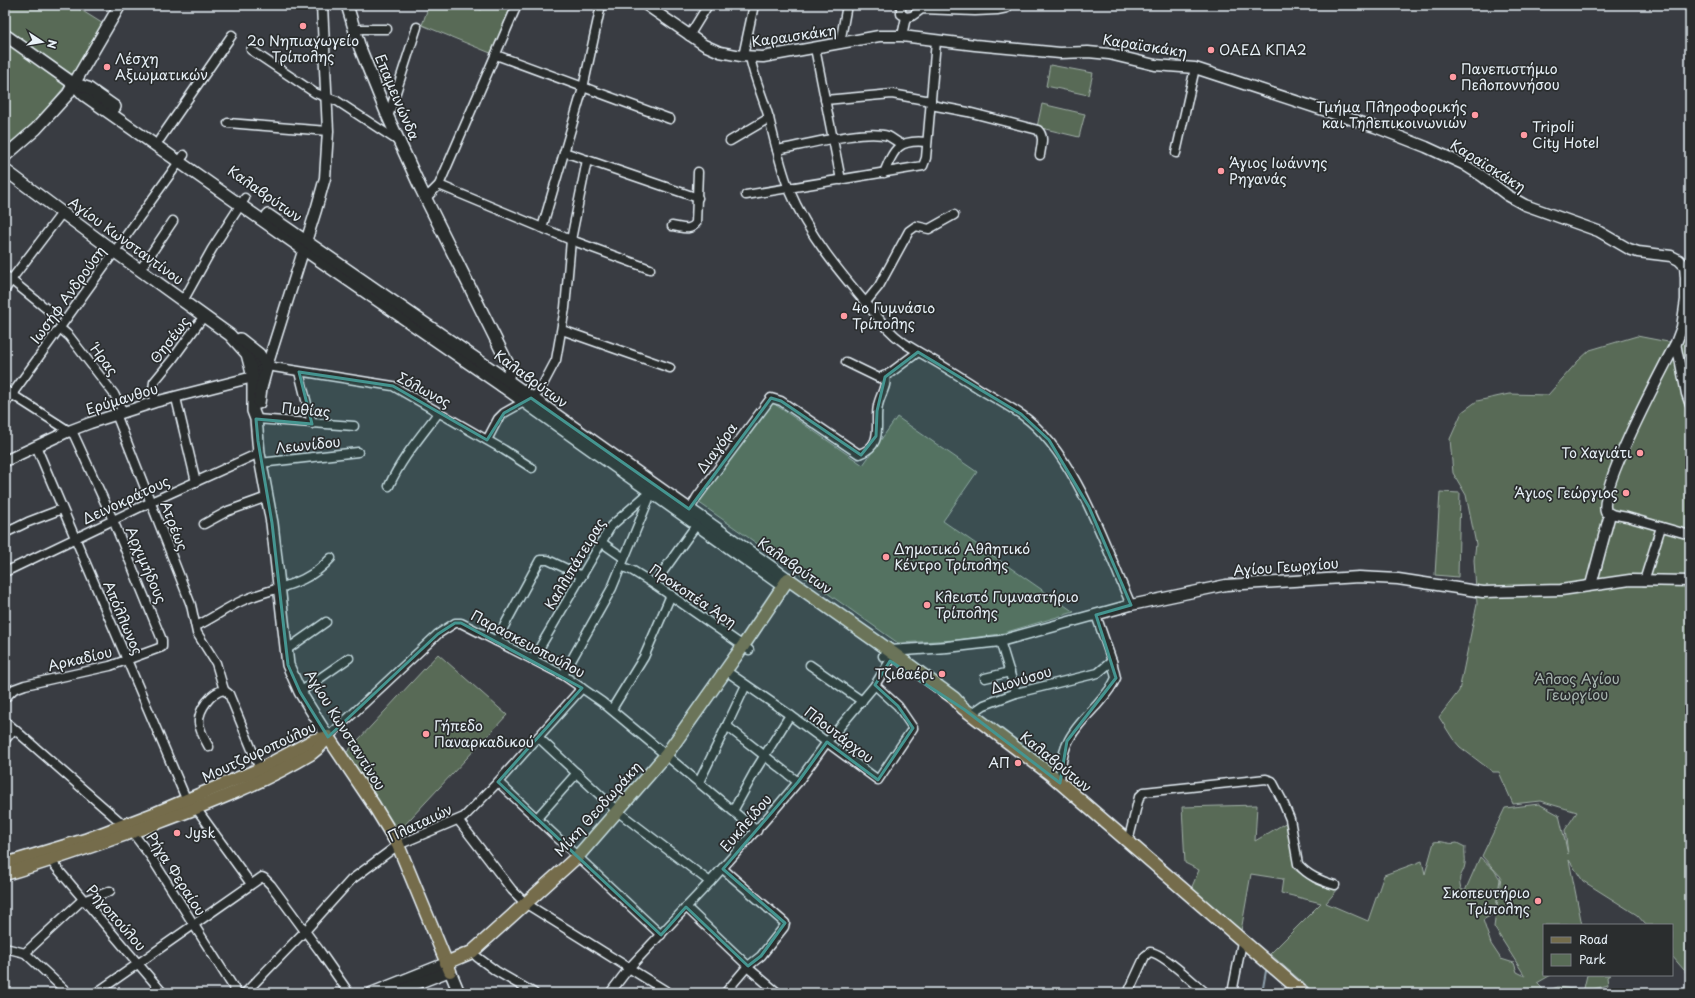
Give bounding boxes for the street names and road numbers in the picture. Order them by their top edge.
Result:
street label: Καραισκάκη [750,19,838,52]
street label: Καραϊσκάκη [1101,28,1189,63]
street label: Επαμεινώνδα [370,50,425,143]
street label: Καραϊσκάκη [1446,134,1530,197]
street label: Καλαβρύτων [224,160,307,227]
street label: Αγίου Κωνσταντίνου [64,191,188,290]
street label: Ιωσήφ Ανδρούση [25,241,110,348]
street label: Θησέως [145,312,194,368]
street label: Ήρας [84,338,123,380]
street label: Καλαβρύτων [490,345,573,413]
street label: Σόλωνος [394,367,455,413]
street label: Ερύμανθου [83,378,161,419]
street label: Πυθίας [281,397,331,422]
street label: Διαγόρα [691,418,742,477]
street label: Λεωνίδου [274,431,342,458]
street label: Δεινοκράτους [79,470,173,529]
street label: Ατρέως [155,498,194,554]
street label: Καλλιπάτειρας [539,514,610,613]
street label: Αρχιμήδους [121,523,172,607]
street label: Καλαβρύτων [754,532,837,599]
street label: Αγίου Γεωργίου [1233,552,1339,581]
street label: Προκοπέα Άρη [646,559,741,633]
street label: Απόλλωνος [98,577,148,658]
street label: Παρασκευοπούλου [467,605,589,683]
street label: Αρκαδίου [46,641,114,676]
street label: Διονύσου [988,660,1054,699]
street label: Αγίου Κωνσταντίνου [300,666,391,794]
street label: Πλουτάρχου [800,701,878,768]
street label: Μουτζουροπούλου [198,716,319,787]
street label: Καλαβρύτων [1016,726,1097,797]
street label: Μίκη Θεοδωράκη [549,756,646,861]
street label: Ευκλείδου [715,789,777,856]
street label: Πλαταιών [384,798,456,847]
street label: Ρήγα Φεραίου [141,828,211,920]
street label: Ρηγοπούλου [81,880,151,956]

